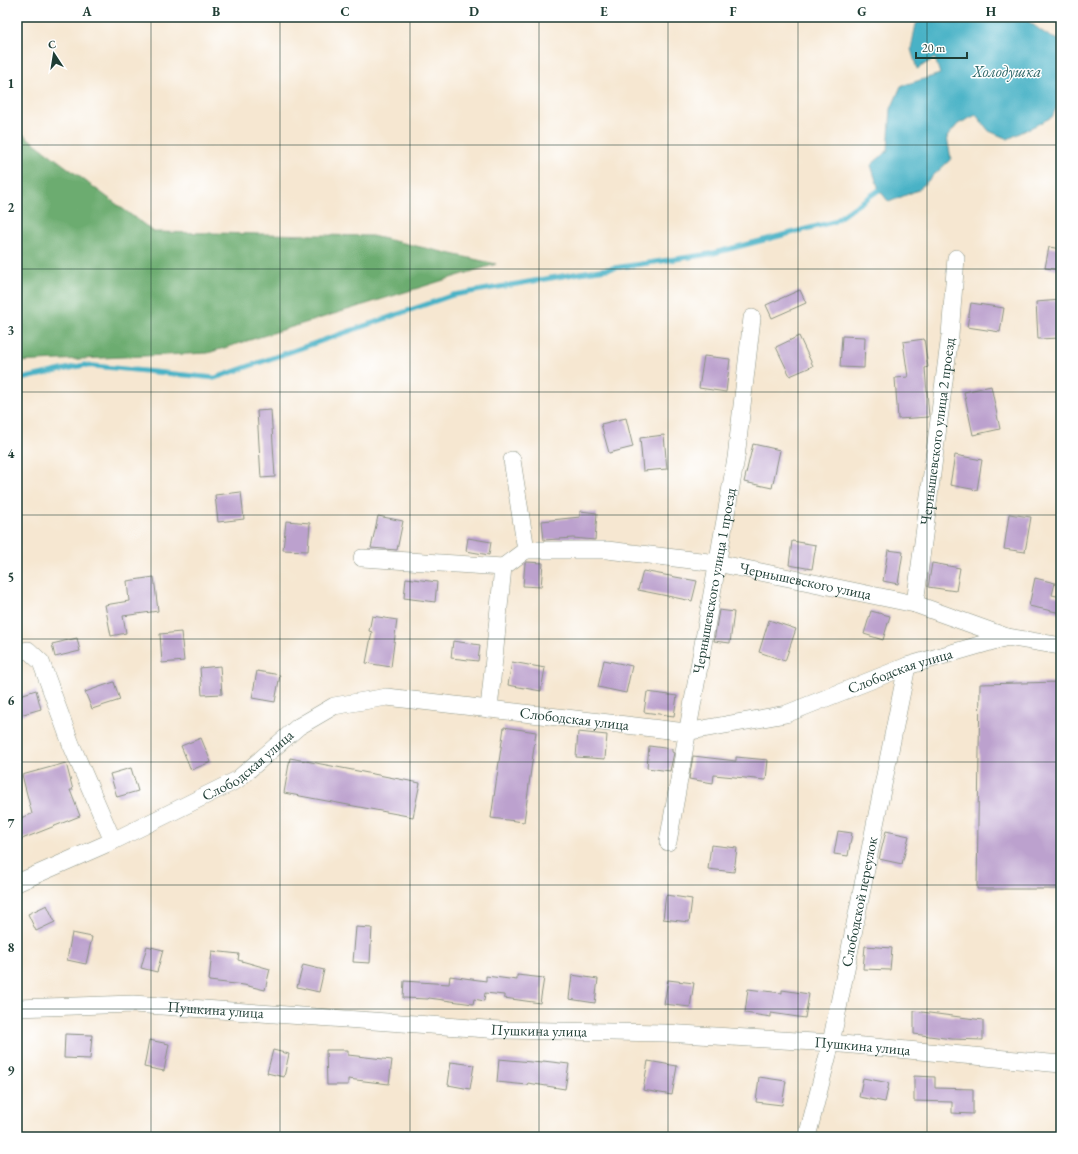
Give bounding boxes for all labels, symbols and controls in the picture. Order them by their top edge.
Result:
text: A [81,3,92,20]
text: B [212,3,220,20]
text: C [340,3,350,20]
text: D [469,3,479,20]
text: E [600,3,608,20]
text: F [729,3,737,20]
text: G [857,3,867,20]
text: H [986,3,997,20]
north arrow [34,34,74,74]
scale bar [916,34,967,60]
text: С [47,37,57,52]
text: 20 m [922,40,946,56]
water label: Холодушка [972,61,1041,82]
text: 1 [8,75,15,92]
text: 2 [8,199,15,216]
text: 3 [8,322,15,339]
street label: Чернышевского улица 2 проезд [915,336,959,526]
text: 4 [8,445,15,462]
street label: Чернышевского улица 1 проезд [688,486,740,676]
street label: Чернышевского улица [738,558,873,604]
text: 5 [8,569,14,586]
street label: Слободская улица [845,643,955,698]
text: 6 [8,692,15,709]
street label: Слободская улица [519,703,630,734]
street label: Слободская улица [199,725,297,805]
text: 7 [8,815,15,832]
street label: Слободской переулок [837,835,881,969]
text: 8 [8,939,15,956]
street label: Пушкина улица [167,996,265,1022]
street label: Пушкина улица [490,1019,587,1041]
street label: Пушкина улица [814,1032,911,1059]
text: 9 [8,1062,15,1079]

